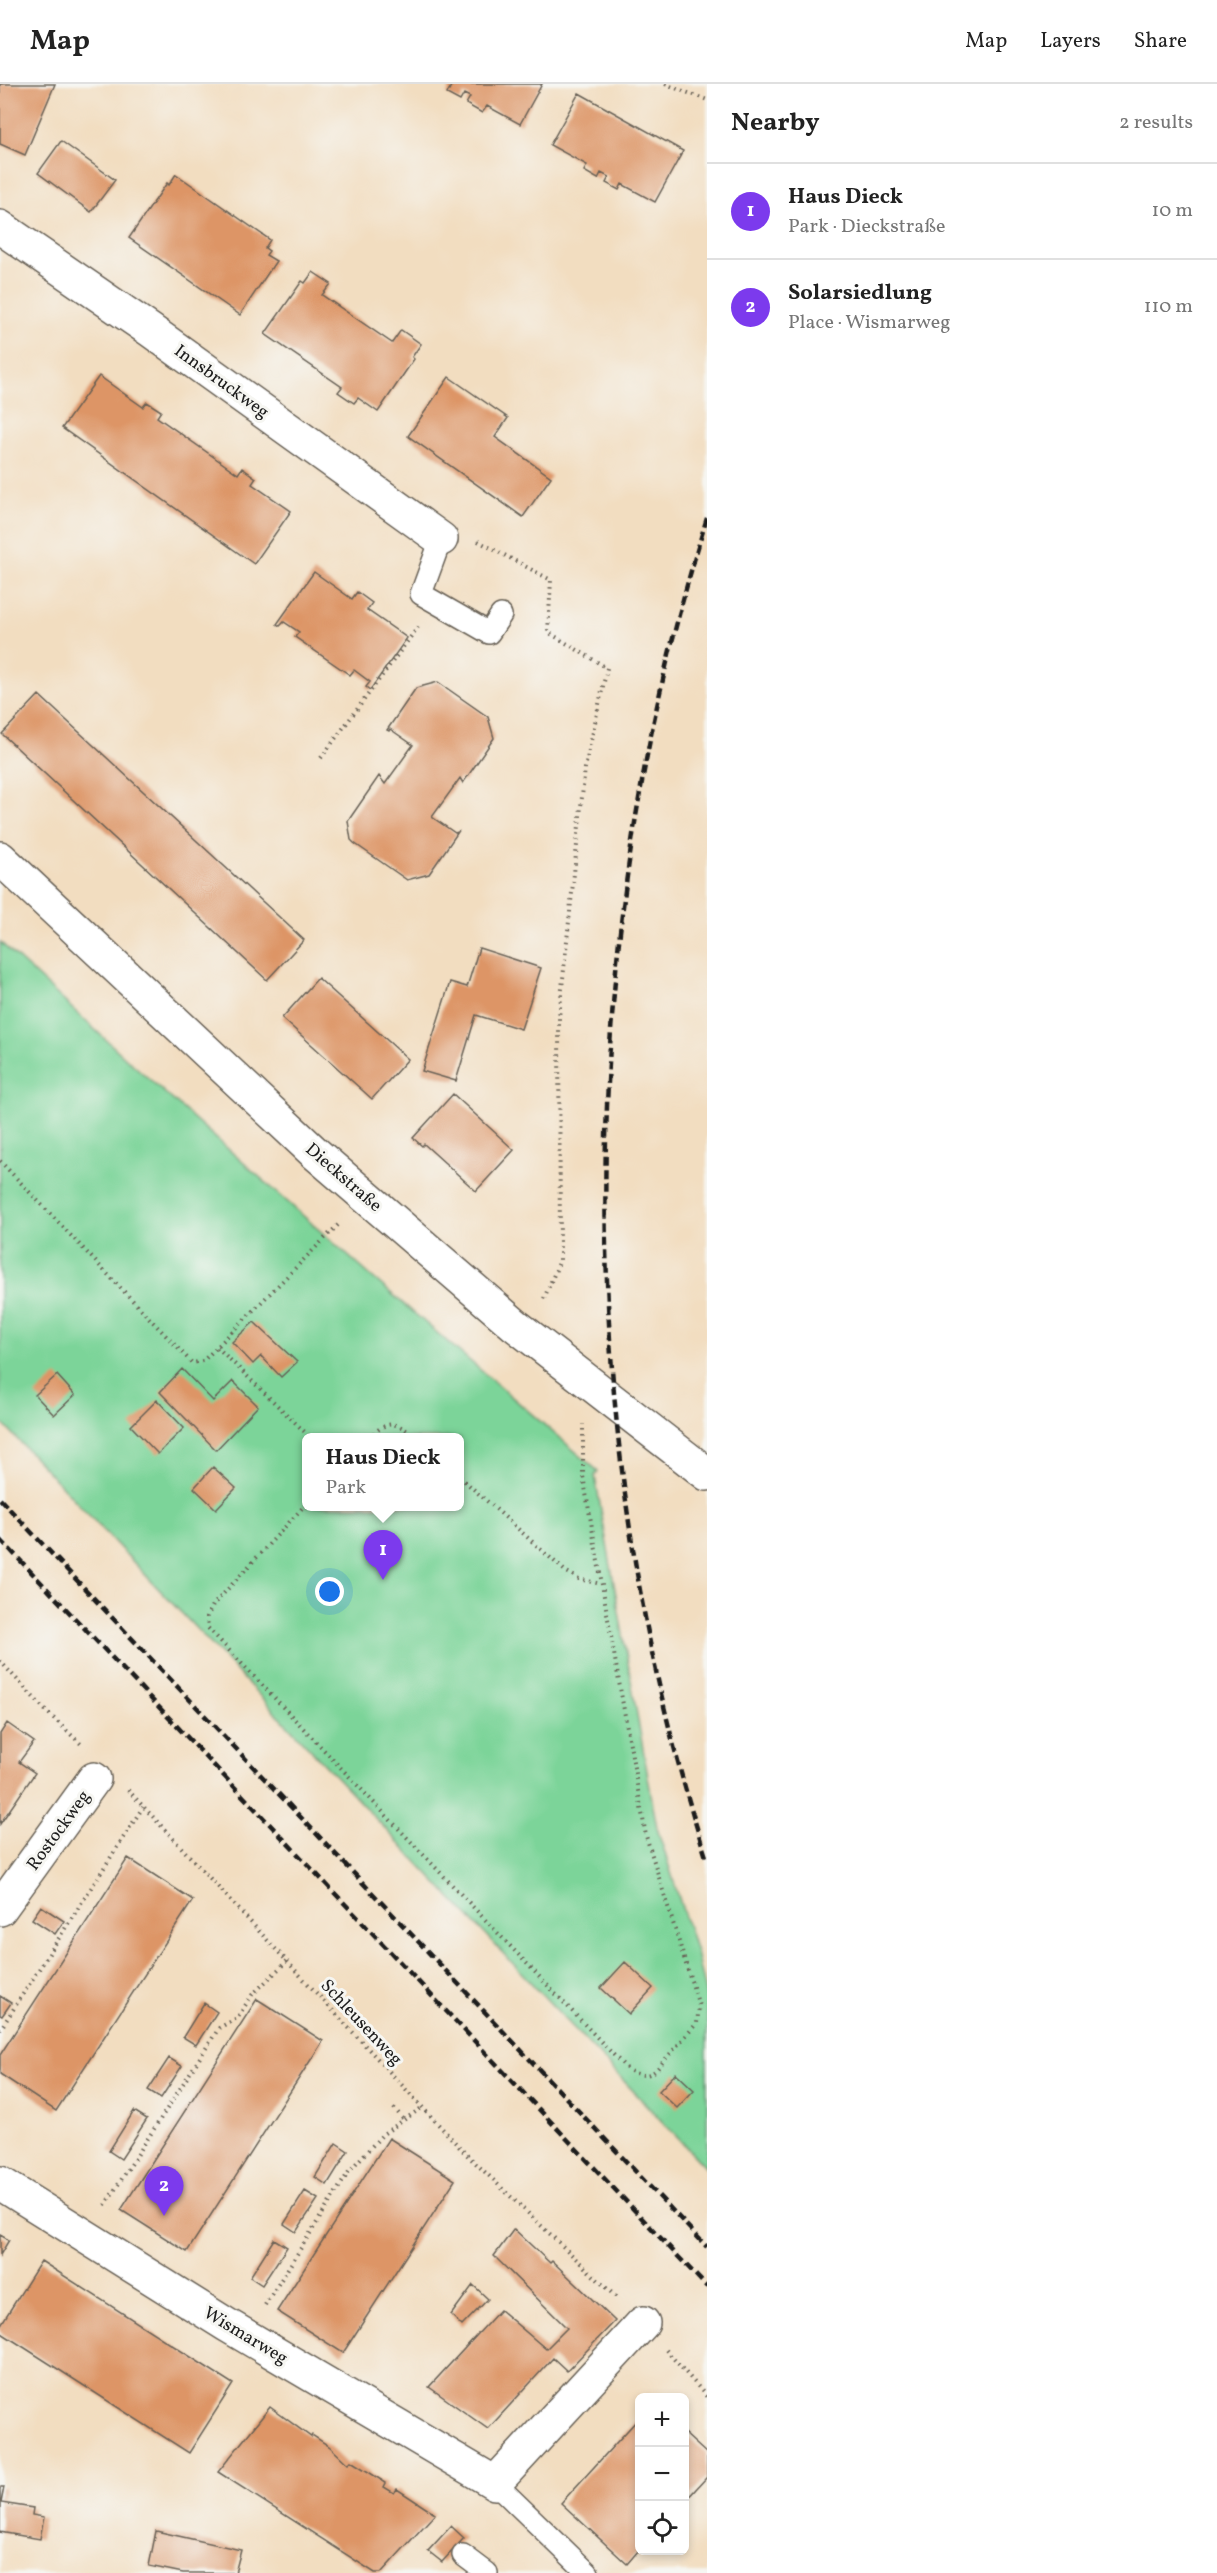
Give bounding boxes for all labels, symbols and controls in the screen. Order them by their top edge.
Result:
text: Map [30,22,90,61]
text: Map [965,27,1007,56]
text: Layers [1040,27,1101,56]
text: Share [1134,27,1187,56]
text: Nearby [731,105,820,141]
text: 2 results [1119,109,1193,137]
text: Haus Dieck [788,182,903,213]
text: 1 [746,197,755,225]
text: 10 m [1152,197,1193,225]
text: Park · Dieckstraße [788,213,946,241]
text: Solarsiedlung [788,278,932,309]
text: 2 [745,293,756,321]
text: 110 m [1144,293,1193,321]
text: Place · Wismarweg [788,309,950,337]
street label: Innsbruckweg [168,339,274,425]
street label: Dieckstraße [299,1138,387,1219]
popup [302,1433,464,1511]
text: Haus Dieck [325,1443,441,1474]
text: Park [325,1474,366,1502]
pin: 1 [364,1530,403,1580]
your location [315,1577,344,1606]
street label: Rostockweg [22,1786,97,1876]
street label: Schleusenweg [314,1974,408,2072]
pin: 2 [144,2166,184,2216]
street label: Wismarweg [198,2301,292,2371]
map controls [635,2393,689,2555]
button: + [635,2393,689,2447]
button: − [635,2447,689,2501]
button: locate [635,2501,689,2555]

